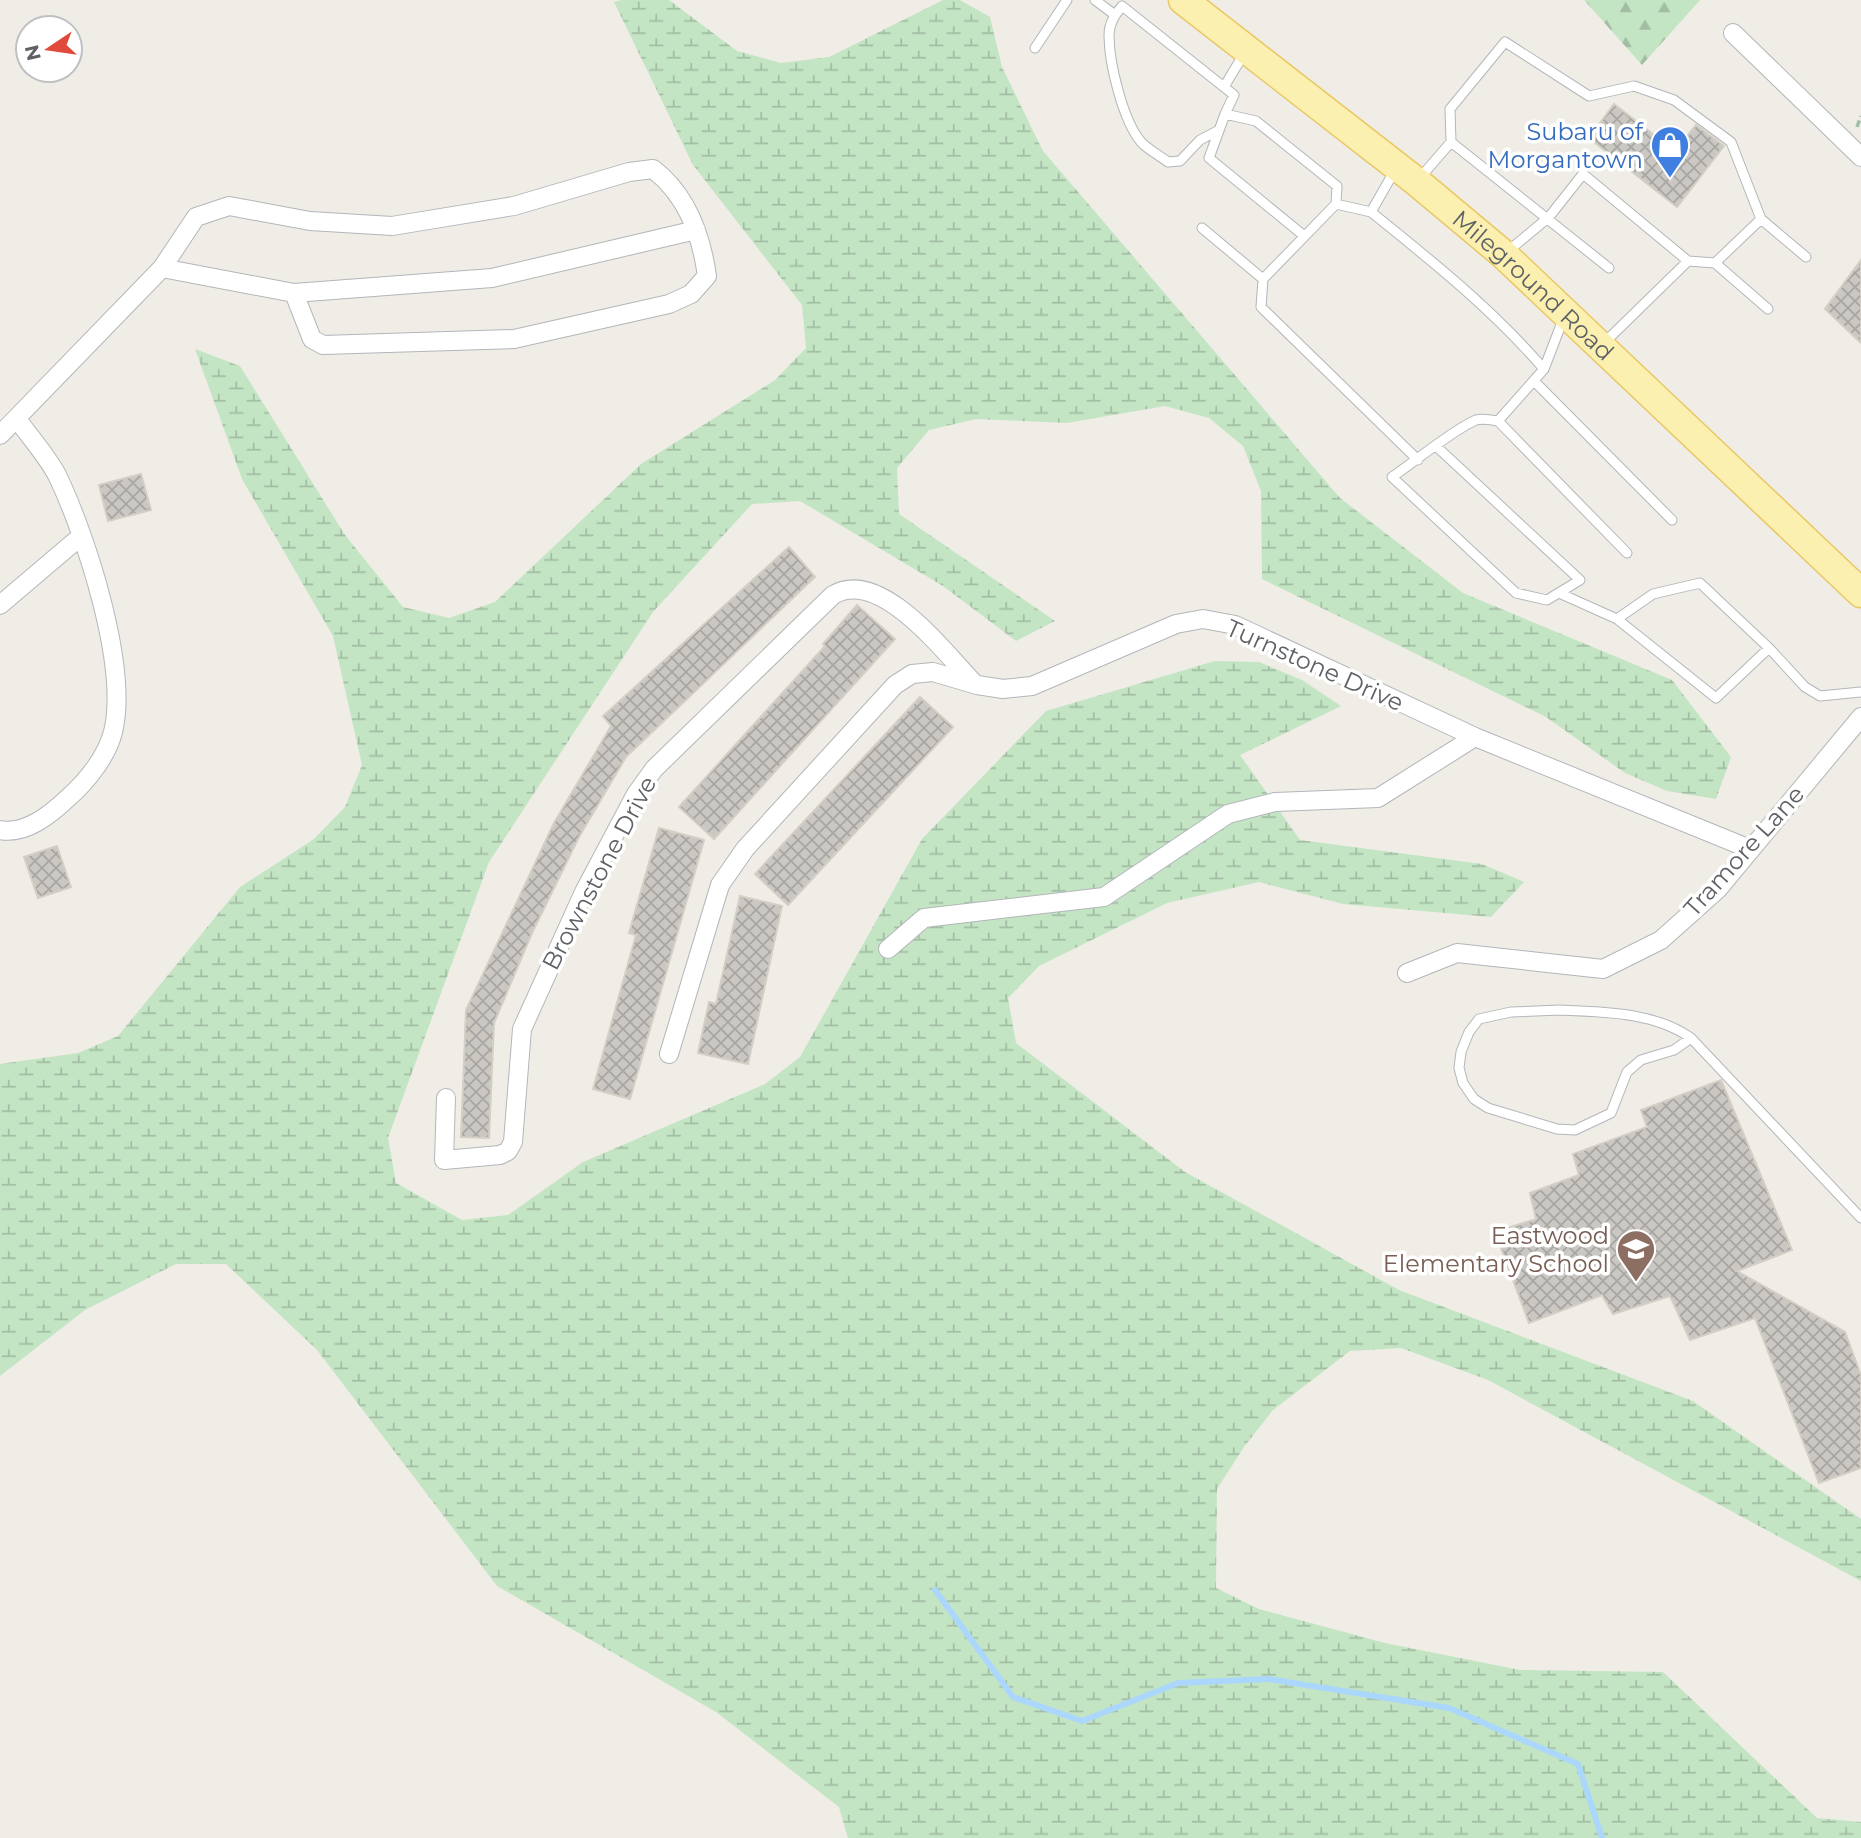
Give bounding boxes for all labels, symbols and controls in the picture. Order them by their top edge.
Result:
north arrow [14,14,84,84]
text: N [20,43,46,63]
place label: Subaru of Morgantown [1488,117,1644,174]
shop icon: Subaru of Morgantown [1649,124,1691,179]
street label: Mileground Road [1447,204,1620,366]
street label: Turnstone Drive [1222,613,1408,717]
street label: Brownstone Drive [536,771,662,975]
street label: Tramore Lane [1678,780,1810,922]
place label: Eastwood Elementary School [1383,1221,1609,1278]
school or university icon: Eastwood Elementary School [1615,1228,1657,1283]

